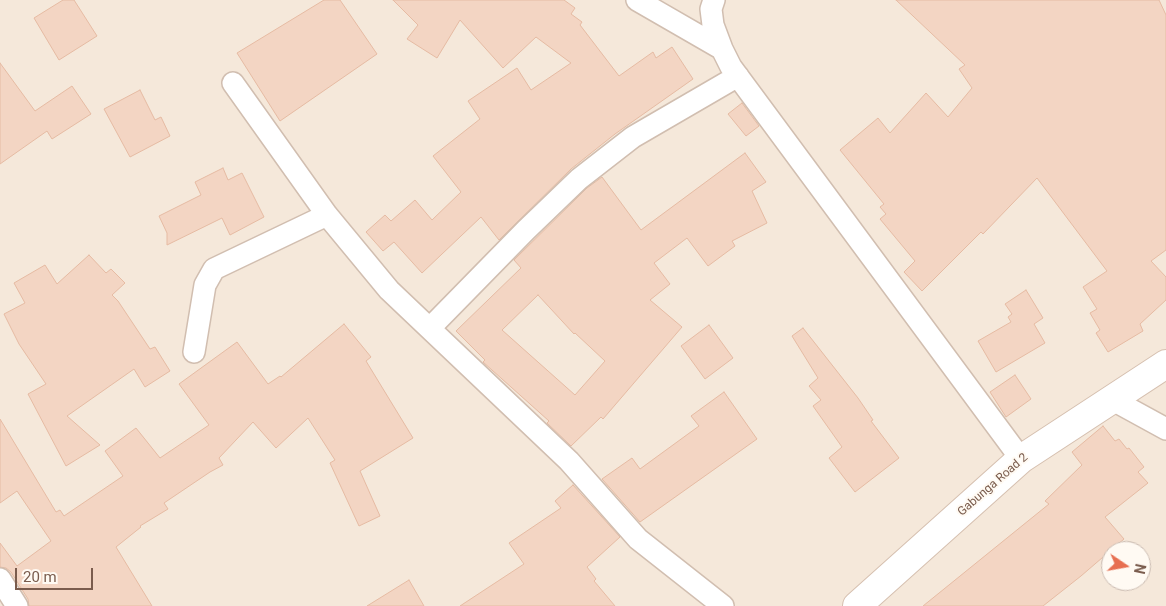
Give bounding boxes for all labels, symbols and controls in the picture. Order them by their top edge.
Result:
street label: Gabunga Road 2 [955,451,1031,519]
north arrow [1101,541,1151,591]
scale bar [18,558,95,590]
text: N [1131,562,1149,575]
text: 20 m [23,568,57,586]

